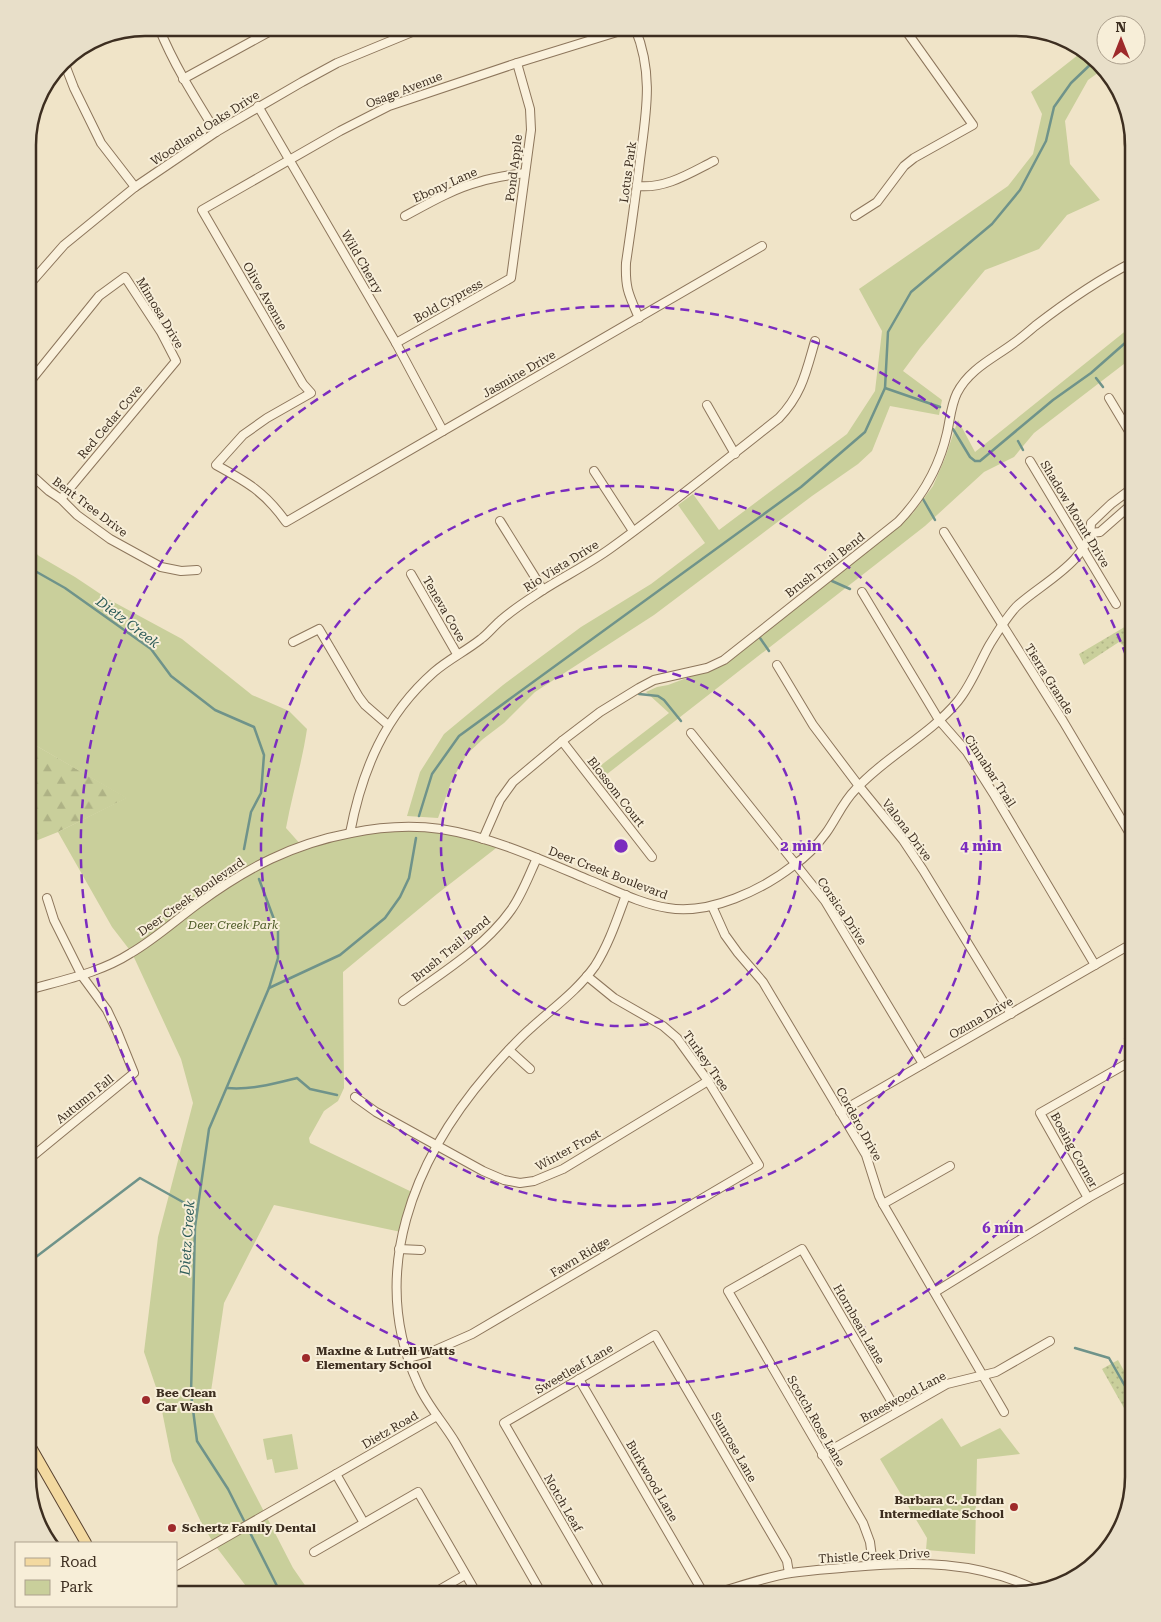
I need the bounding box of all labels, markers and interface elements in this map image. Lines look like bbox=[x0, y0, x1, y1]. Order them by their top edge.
north arrow bbox=[1096, 15, 1146, 65]
text: N bbox=[1116, 19, 1127, 35]
street label: Osage Avenue bbox=[364, 69, 445, 111]
street label: Woodland Oaks Drive bbox=[148, 87, 262, 168]
street label: Pond Apple bbox=[503, 133, 525, 202]
street label: Lotus Park bbox=[617, 140, 639, 204]
street label: Ebony Lane bbox=[411, 164, 480, 205]
street label: Wild Cherry bbox=[338, 228, 386, 297]
street label: Olive Avenue bbox=[240, 259, 290, 333]
street label: Mimosa Drive bbox=[133, 275, 187, 351]
street label: Bold Cypress bbox=[411, 276, 485, 326]
street label: Jasmine Drive bbox=[480, 347, 558, 401]
street label: Red Cedar Cove bbox=[75, 382, 145, 462]
street label: Shadow Mount Drive bbox=[1038, 458, 1113, 570]
street label: Bent Tree Drive bbox=[50, 474, 131, 540]
street label: Brush Trail Bend bbox=[783, 529, 868, 600]
street label: Rio Vista Drive bbox=[521, 537, 601, 595]
street label: Teneva Cove bbox=[420, 574, 469, 645]
water label: Dietz Creek bbox=[93, 592, 163, 651]
street label: Tierra Grande bbox=[1022, 641, 1076, 717]
street label: Cinnabar Trail bbox=[961, 732, 1019, 810]
street label: Blossom Court bbox=[584, 754, 648, 830]
street label: Valona Drive bbox=[879, 796, 935, 864]
centre of rings bbox=[612, 837, 630, 855]
text: 2 min bbox=[780, 837, 822, 855]
text: 4 min bbox=[960, 837, 1002, 855]
street label: Deer Creek Boulevard bbox=[546, 844, 670, 902]
street label: Deer Creek Boulevard bbox=[135, 855, 247, 939]
street label: Corsica Drive bbox=[814, 875, 870, 948]
street label: Brush Trail Bend bbox=[409, 913, 493, 985]
park label: Deer Creek Park bbox=[187, 918, 279, 932]
street label: Ozuna Drive bbox=[947, 994, 1016, 1042]
street label: Turkey Tree bbox=[680, 1028, 732, 1094]
street label: Autumn Fall bbox=[53, 1071, 117, 1126]
street label: Cordero Drive bbox=[833, 1085, 885, 1163]
street label: Boeing Corner bbox=[1048, 1110, 1100, 1190]
street label: Winter Frost bbox=[533, 1126, 603, 1174]
water label: Dietz Creek bbox=[176, 1200, 198, 1277]
text: 6 min bbox=[982, 1219, 1024, 1237]
street label: Fawn Ridge bbox=[548, 1234, 612, 1280]
street label: Hornbean Lane bbox=[831, 1282, 888, 1367]
street label: Sweetleaf Lane bbox=[533, 1341, 616, 1397]
place label: Maxine & Lutrell Watts Elementary School bbox=[316, 1344, 455, 1372]
marker: Maxine & Lutrell Watts Elementary School bbox=[300, 1352, 312, 1364]
street label: Braeswood Lane bbox=[858, 1368, 949, 1425]
street label: Scotch Rose Lane bbox=[784, 1373, 848, 1469]
place label: Bee Clean Car Wash bbox=[156, 1386, 216, 1414]
marker: Bee Clean Car Wash bbox=[140, 1394, 152, 1406]
street label: Dietz Road bbox=[359, 1408, 421, 1452]
street label: Sunrose Lane bbox=[708, 1409, 760, 1485]
street label: Burkwood Lane bbox=[623, 1438, 681, 1524]
street label: Notch Leaf bbox=[541, 1472, 585, 1534]
place label: Barbara C. Jordan Intermediate School bbox=[879, 1493, 1004, 1521]
marker: Barbara C. Jordan Intermediate School bbox=[1008, 1501, 1020, 1513]
place label: Schertz Family Dental bbox=[182, 1521, 316, 1535]
marker: Schertz Family Dental bbox=[166, 1522, 178, 1534]
legend bbox=[15, 1542, 178, 1607]
street label: Thistle Creek Drive bbox=[818, 1546, 931, 1566]
text: Road bbox=[60, 1553, 97, 1571]
text: Park bbox=[60, 1578, 94, 1596]

